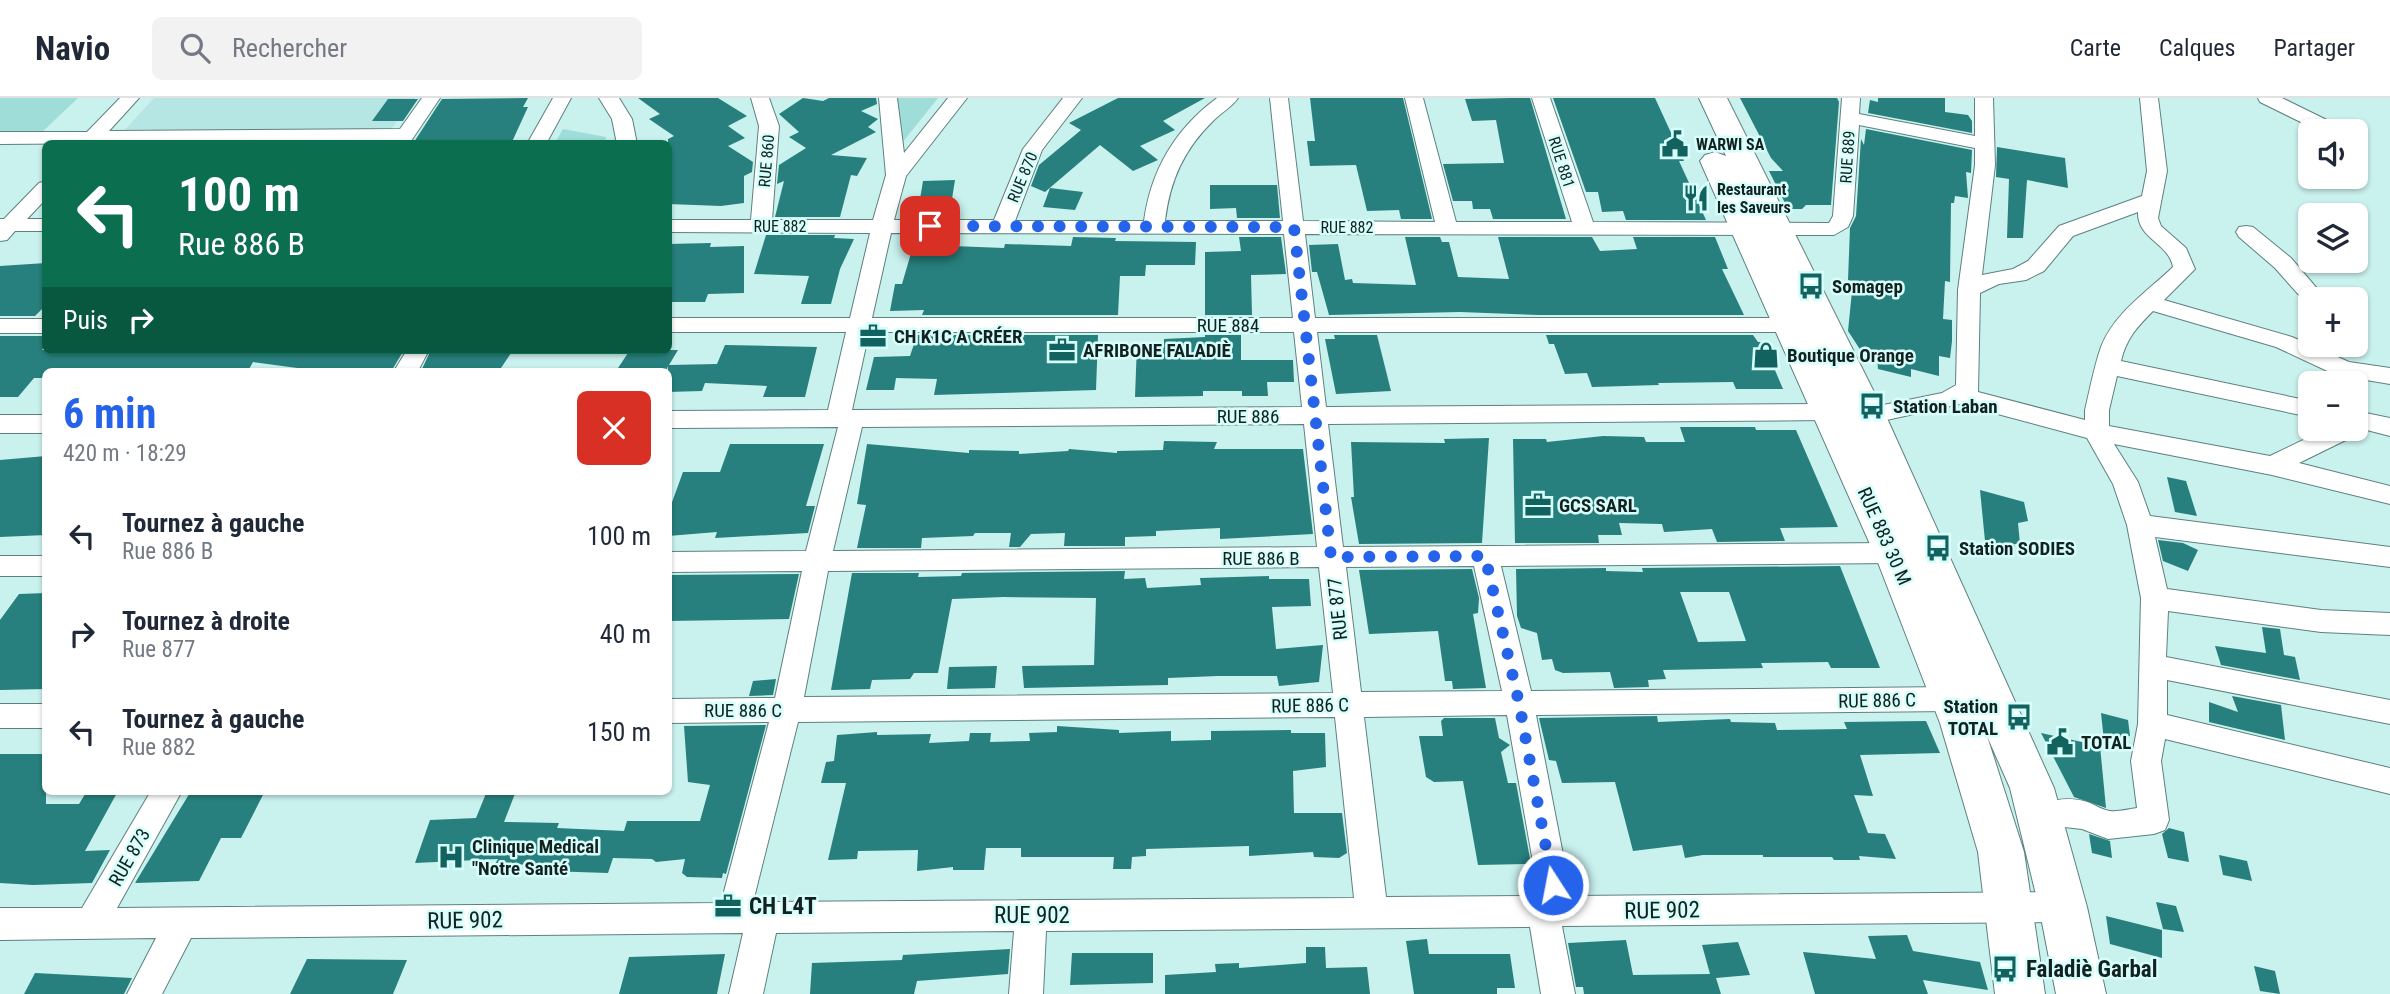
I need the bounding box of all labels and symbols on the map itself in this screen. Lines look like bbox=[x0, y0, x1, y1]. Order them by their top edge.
public building icon: WARWI SA bbox=[1660, 129, 1690, 159]
street label: RUE 889 bbox=[1836, 130, 1859, 184]
street label: RUE 860 bbox=[755, 134, 778, 188]
street label: RUE 881 bbox=[1544, 134, 1579, 190]
place label: WARWI SA bbox=[1696, 135, 1765, 154]
street label: RUE 870 bbox=[1003, 149, 1042, 205]
place label: Restaurant les Saveurs bbox=[1717, 180, 1791, 217]
restaurant icon: Restaurant les Saveurs bbox=[1681, 183, 1711, 213]
pin bbox=[900, 196, 960, 256]
street label: RUE 882 bbox=[754, 217, 807, 236]
street label: RUE 882 bbox=[1321, 218, 1374, 237]
bus stop icon: Somagep bbox=[1796, 271, 1826, 301]
place label: Somagep bbox=[1832, 275, 1903, 298]
street label: RUE 884 bbox=[1197, 314, 1259, 337]
office icon: CH K1C A CRÉER bbox=[858, 321, 888, 351]
place label: CH K1C A CRÉER bbox=[894, 325, 1023, 348]
office icon: AFRIBONE FALADIÈ bbox=[1047, 335, 1077, 365]
place label: AFRIBONE FALADIÈ bbox=[1083, 339, 1231, 362]
shop icon: Boutique Orange bbox=[1751, 340, 1781, 370]
place label: Boutique Orange bbox=[1787, 344, 1914, 367]
bus stop icon: Station Laban bbox=[1857, 391, 1887, 421]
place label: Station Laban bbox=[1893, 395, 1998, 418]
street label: RUE 886 bbox=[1217, 405, 1279, 428]
street label: RUE 883 30 M bbox=[1853, 484, 1916, 589]
office icon: GCS SARL bbox=[1523, 490, 1553, 520]
place label: GCS SARL bbox=[1559, 494, 1637, 517]
bus stop icon: Station SODIES bbox=[1923, 533, 1953, 563]
place label: Station SODIES bbox=[1959, 537, 2075, 560]
street label: RUE 886 B bbox=[1222, 547, 1300, 570]
street label: RUE 877 bbox=[1323, 577, 1352, 641]
street label: RUE 886 C bbox=[1838, 688, 1916, 713]
street label: RUE 886 C bbox=[1271, 693, 1349, 718]
place label: Station TOTAL bbox=[1944, 695, 1998, 740]
street label: RUE 886 C bbox=[704, 699, 782, 722]
bus stop icon: Station TOTAL bbox=[2004, 702, 2034, 732]
public building icon: TOTAL bbox=[2045, 727, 2075, 757]
place label: TOTAL bbox=[2081, 731, 2131, 754]
street label: RUE 873 bbox=[104, 824, 155, 890]
place label: Clinique Medical "Notre Santé bbox=[472, 835, 599, 880]
hospital icon: Clinique Medical "Notre Santé bbox=[436, 842, 466, 872]
position arrow bbox=[1516, 848, 1590, 922]
office icon: CH L4T bbox=[713, 891, 743, 921]
place label: CH L4T bbox=[749, 893, 817, 920]
street label: RUE 902 bbox=[1624, 896, 1700, 925]
street label: RUE 902 bbox=[994, 902, 1070, 929]
street label: RUE 902 bbox=[427, 906, 503, 935]
bus stop icon: Faladiè Garbal bbox=[1990, 954, 2020, 984]
place label: Faladiè Garbal bbox=[2026, 956, 2157, 983]

